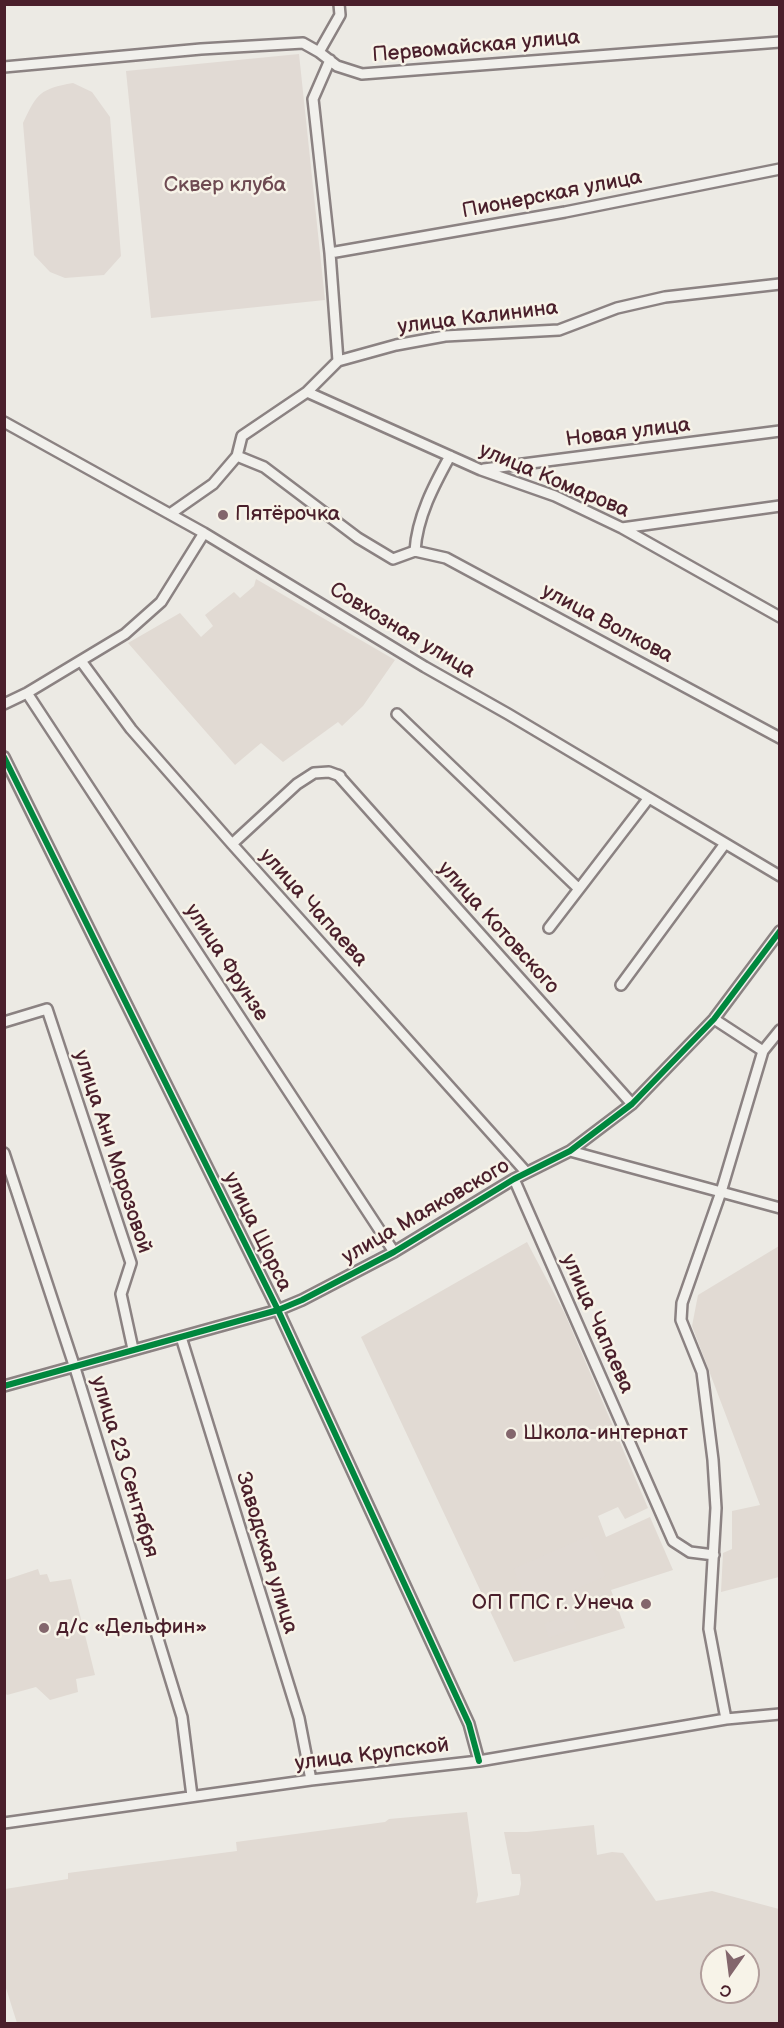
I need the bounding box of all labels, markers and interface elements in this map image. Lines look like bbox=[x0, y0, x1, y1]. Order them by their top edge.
street label: Первомайская улица bbox=[371, 25, 581, 69]
street label: Пионерская улица bbox=[460, 165, 644, 225]
park label: Сквер клуба bbox=[164, 173, 286, 199]
street label: улица Калинина bbox=[396, 296, 560, 340]
street label: Новая улица bbox=[564, 413, 692, 453]
street label: улица Комарова bbox=[475, 438, 633, 524]
place label: Пятёрочка bbox=[235, 502, 340, 528]
marker: Пятёрочка bbox=[216, 508, 230, 522]
street label: Совхозная улица bbox=[324, 577, 480, 685]
street label: улица Волкова bbox=[537, 579, 677, 669]
street label: улица Чапаева bbox=[254, 844, 372, 972]
street label: улица Котовского bbox=[432, 856, 564, 1000]
street label: улица Фрунзе bbox=[179, 899, 273, 1027]
street label: улица Ани Морозовой bbox=[67, 1047, 157, 1257]
street label: улица Маяковского bbox=[338, 1154, 514, 1270]
street label: улица Щорса bbox=[217, 1168, 297, 1296]
street label: улица Чапаева bbox=[555, 1250, 639, 1398]
street label: улица 23 Сентября bbox=[84, 1373, 164, 1561]
place label: Школа-интернат bbox=[523, 1421, 688, 1447]
marker: Школа-интернат bbox=[504, 1427, 518, 1441]
street label: Заводская улица bbox=[229, 1469, 303, 1637]
place label: ОП ГПС г. Унеча bbox=[472, 1591, 634, 1617]
marker: ОП ГПС г. Унеча bbox=[639, 1597, 653, 1611]
place label: д/с «Дельфин» bbox=[56, 1615, 207, 1641]
marker: д/с «Дельфин» bbox=[37, 1621, 51, 1635]
street label: улица Крупской bbox=[294, 1733, 450, 1777]
north arrow bbox=[700, 1944, 760, 2004]
text: С bbox=[718, 1979, 734, 2001]

